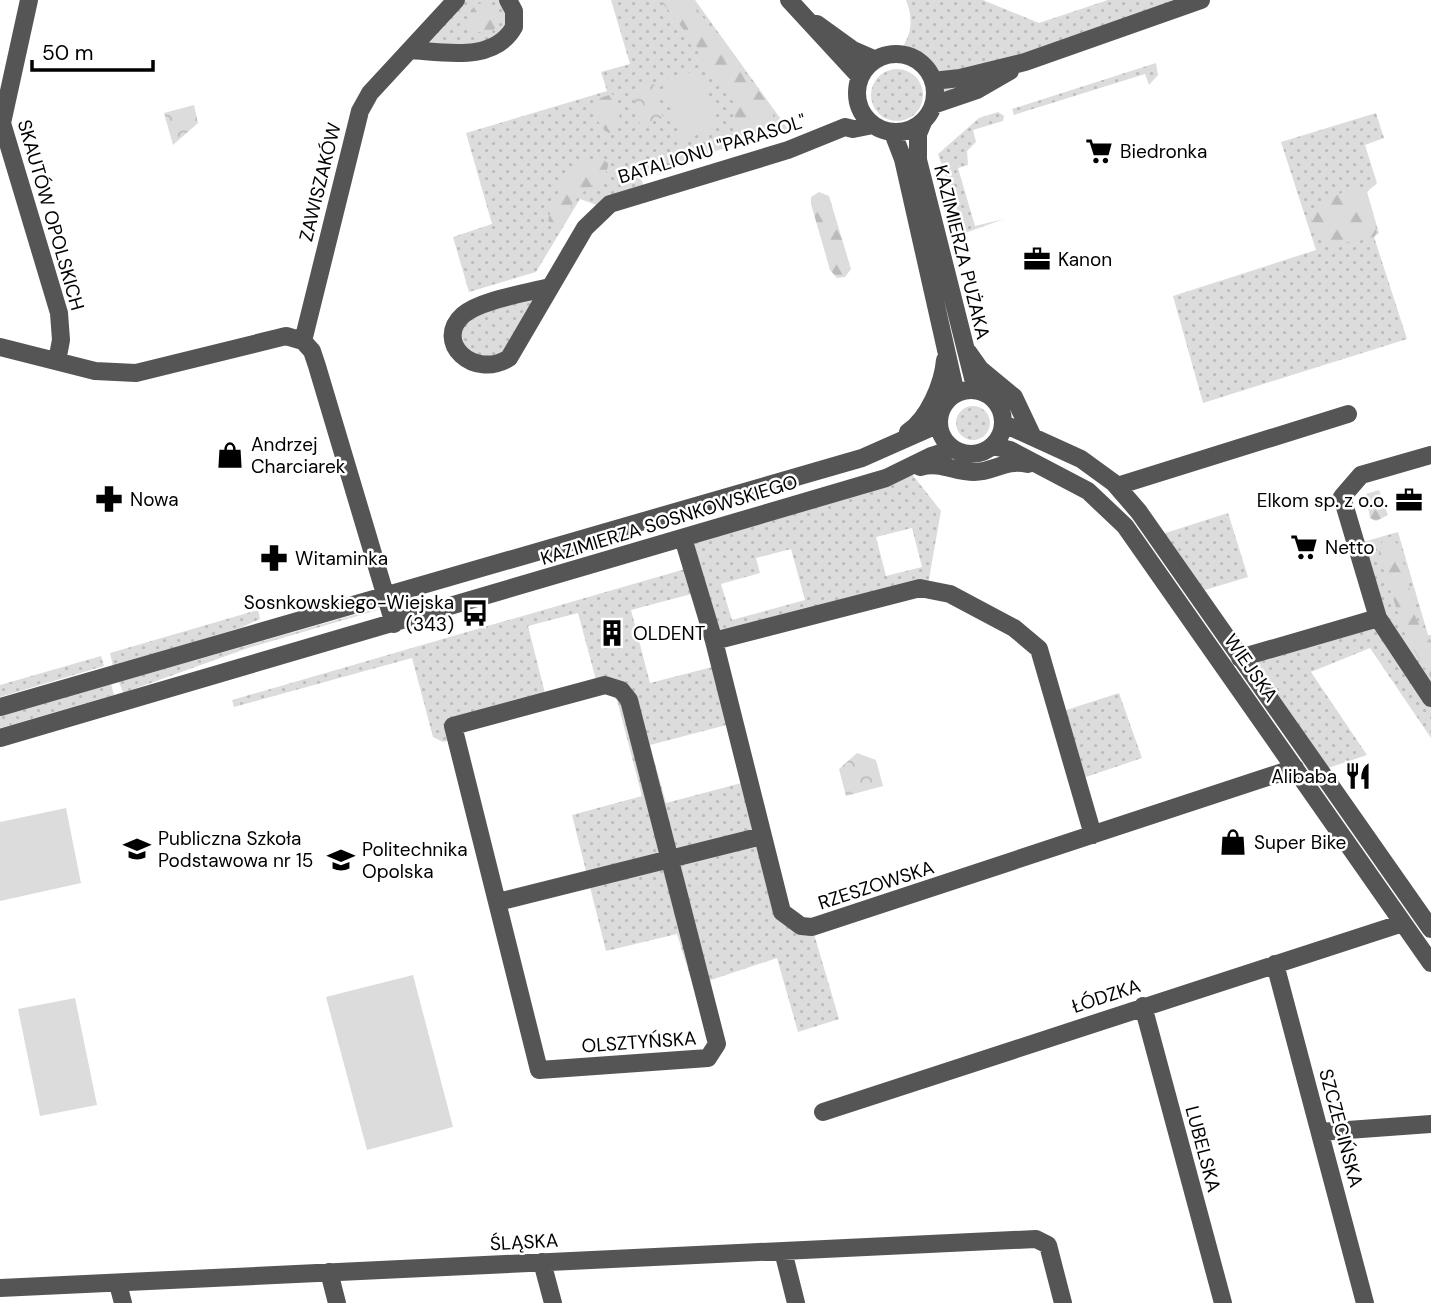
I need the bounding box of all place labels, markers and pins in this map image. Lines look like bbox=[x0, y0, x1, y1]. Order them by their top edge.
supermarket icon: Biedronka bbox=[1084, 136, 1114, 166]
place label: Biedronka bbox=[1120, 139, 1207, 164]
office icon: Kanon bbox=[1022, 244, 1052, 274]
place label: Kanon bbox=[1058, 247, 1112, 272]
place label: Andrzej Charciarek bbox=[251, 432, 346, 479]
shop icon: Andrzej Charciarek bbox=[215, 440, 245, 470]
pharmacy icon: Nowa bbox=[94, 484, 124, 514]
office icon: Elkom sp. z o.o. bbox=[1394, 485, 1424, 515]
place label: Nowa bbox=[130, 487, 179, 512]
place label: Elkom sp. z o.o. bbox=[1257, 488, 1388, 513]
supermarket icon: Netto bbox=[1289, 532, 1319, 562]
place label: Netto bbox=[1325, 535, 1375, 560]
pharmacy icon: Witaminka bbox=[259, 543, 289, 573]
place label: Witaminka bbox=[295, 546, 388, 571]
place label: Sosnkowskiego-Wiejska (343) bbox=[244, 590, 454, 637]
bus stop icon: Sosnkowskiego-Wiejska (343) bbox=[460, 598, 490, 628]
building icon: OLDENT bbox=[597, 618, 627, 648]
place label: OLDENT bbox=[633, 621, 706, 646]
restaurant icon: Alibaba bbox=[1343, 761, 1373, 791]
place label: Alibaba bbox=[1271, 764, 1337, 789]
place label: Publiczna Szkoła Podstawowa nr 15 bbox=[158, 826, 313, 873]
shop icon: Super Bike bbox=[1218, 827, 1248, 857]
place label: Super Bike bbox=[1254, 830, 1346, 855]
school or university icon: Publiczna Szkoła Podstawowa nr 15 bbox=[122, 834, 152, 864]
place label: Politechnika Opolska bbox=[362, 837, 468, 884]
school or university icon: Politechnika Opolska bbox=[326, 845, 356, 875]

